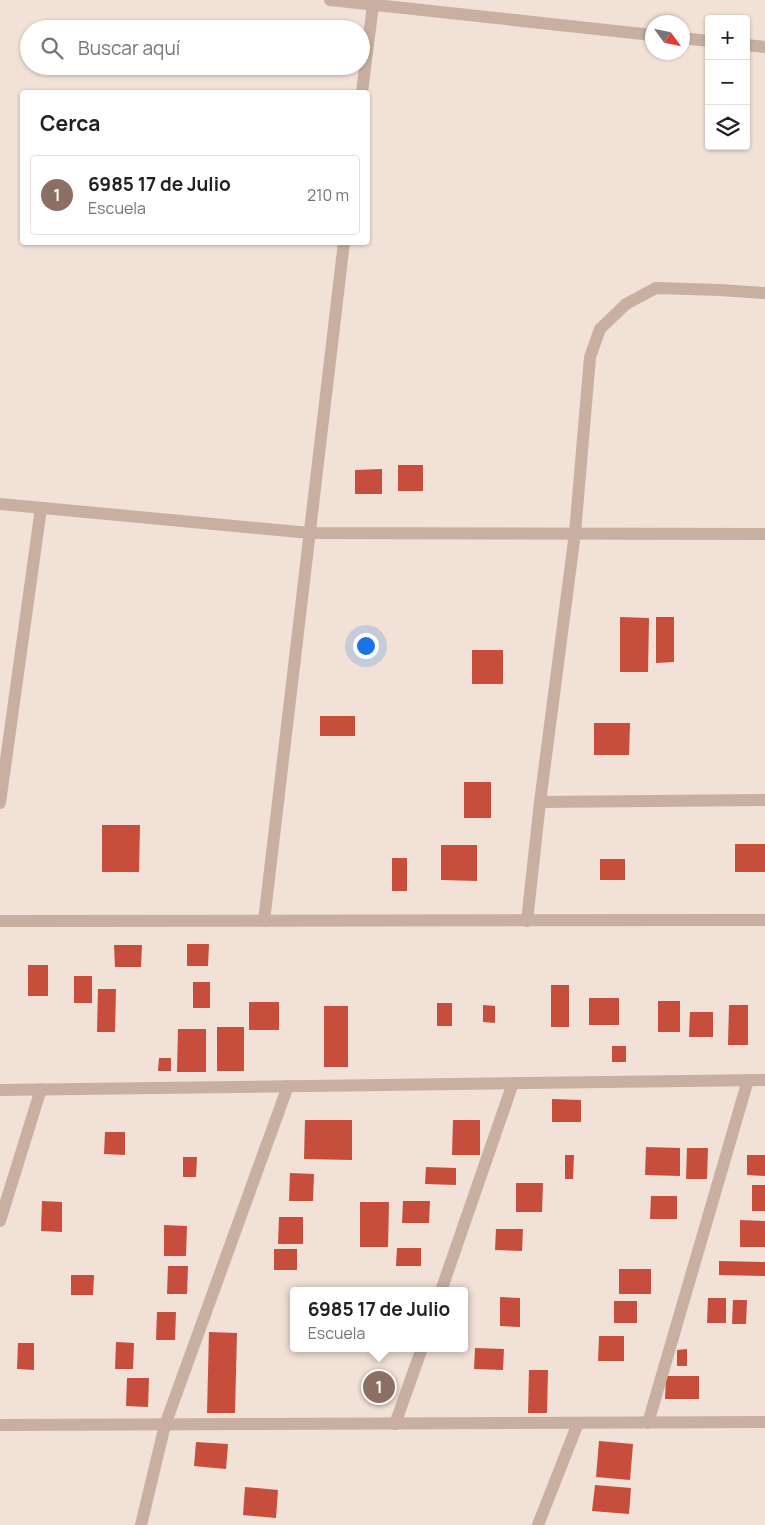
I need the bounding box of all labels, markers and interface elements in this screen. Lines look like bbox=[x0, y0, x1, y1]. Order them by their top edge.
north arrow bbox=[645, 15, 690, 60]
map controls bbox=[705, 15, 750, 150]
button: + bbox=[705, 15, 750, 60]
search box bbox=[20, 20, 370, 75]
icon: search bbox=[38, 34, 66, 62]
text: Buscar aquí bbox=[78, 35, 180, 61]
button: − bbox=[705, 60, 750, 105]
button: layers bbox=[705, 105, 750, 150]
text: Cerca bbox=[40, 109, 100, 137]
text: 6985 17 de Julio bbox=[88, 171, 231, 197]
text: 1 bbox=[53, 184, 61, 206]
text: 210 m bbox=[307, 184, 349, 206]
text: Escuela bbox=[88, 197, 146, 219]
your location bbox=[353, 633, 379, 659]
popup bbox=[290, 1287, 468, 1352]
text: 6985 17 de Julio bbox=[308, 1296, 450, 1322]
text: Escuela bbox=[308, 1322, 365, 1344]
pin: 1 bbox=[363, 1368, 395, 1406]

